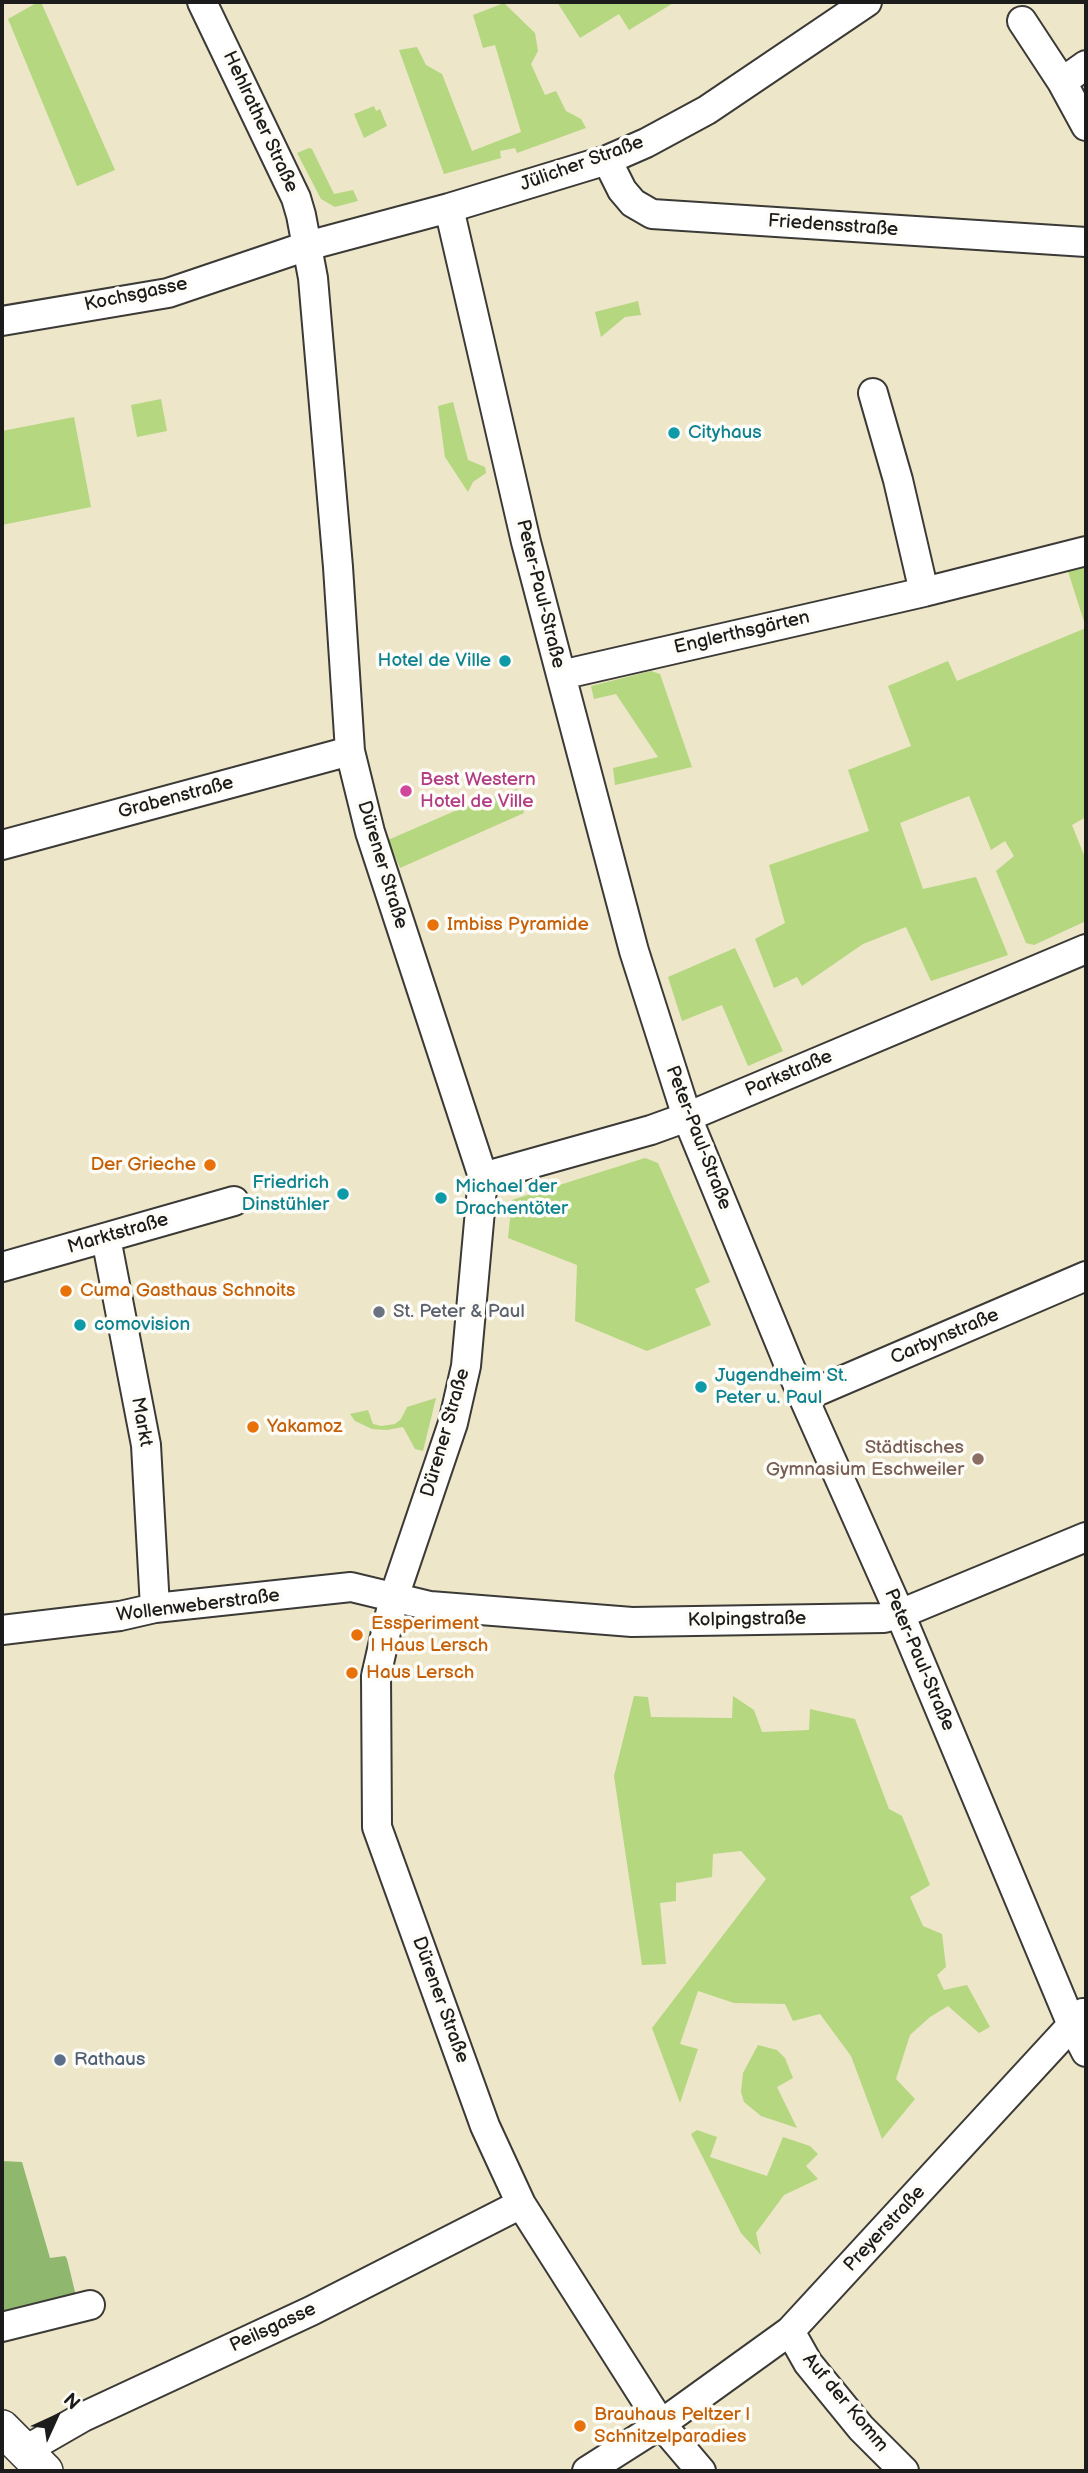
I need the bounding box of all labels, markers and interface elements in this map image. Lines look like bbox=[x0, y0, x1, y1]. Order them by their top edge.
street label: Hehlrather Straße bbox=[217, 48, 303, 196]
street label: Jülicher Straße bbox=[517, 131, 647, 197]
street label: Friedensstraße bbox=[767, 210, 899, 242]
street label: Kochsgasse bbox=[82, 273, 190, 317]
place label: Cityhaus bbox=[688, 422, 762, 444]
marker: Cityhaus bbox=[666, 425, 682, 441]
street label: Peter-Paul-Straße bbox=[511, 517, 569, 671]
street label: Englerthsgärten bbox=[672, 606, 812, 660]
place label: Hotel de Ville bbox=[378, 650, 491, 672]
marker: Hotel de Ville bbox=[497, 653, 513, 669]
place label: Best Western Hotel de Ville bbox=[420, 769, 536, 813]
street label: Grabenstraße bbox=[116, 772, 236, 824]
marker: Best Western Hotel de Ville bbox=[398, 783, 414, 799]
street label: Dürener Straße bbox=[352, 798, 412, 932]
place label: Imbiss Pyramide bbox=[447, 914, 589, 936]
marker: Imbiss Pyramide bbox=[425, 917, 441, 933]
street label: Parkstraße bbox=[742, 1045, 836, 1103]
street label: Peter-Paul-Straße bbox=[660, 1063, 736, 1213]
place label: Der Grieche bbox=[90, 1154, 196, 1176]
marker: Der Grieche bbox=[202, 1157, 218, 1173]
place label: Friedrich Dinstühler bbox=[241, 1172, 329, 1216]
place label: Michael der Drachentöter bbox=[455, 1176, 568, 1220]
marker: Friedrich Dinstühler bbox=[335, 1186, 351, 1202]
marker: Michael der Drachentöter bbox=[433, 1190, 449, 1206]
street label: Marktstraße bbox=[65, 1209, 171, 1259]
place label: Cuma Gasthaus Schnoits bbox=[80, 1280, 295, 1302]
marker: Cuma Gasthaus Schnoits bbox=[58, 1283, 74, 1299]
place label: St. Peter & Paul bbox=[393, 1301, 525, 1323]
marker: St. Peter & Paul bbox=[371, 1304, 387, 1320]
street label: Carbynstraße bbox=[888, 1304, 1002, 1370]
place label: comovision bbox=[94, 1314, 190, 1336]
marker: comovision bbox=[72, 1317, 88, 1333]
place label: Jugendheim St. Peter u. Paul bbox=[715, 1365, 847, 1409]
street label: Dürener Straße bbox=[417, 1366, 475, 1500]
marker: Jugendheim St. Peter u. Paul bbox=[693, 1379, 709, 1395]
street label: Markt bbox=[125, 1396, 157, 1448]
place label: Yakamoz bbox=[267, 1416, 342, 1438]
marker: Yakamoz bbox=[245, 1419, 261, 1435]
place label: Städtisches Gymnasium Eschweiler bbox=[766, 1437, 964, 1481]
marker: Städtisches Gymnasium Eschweiler bbox=[970, 1451, 986, 1467]
street label: Wollenweberstraße bbox=[115, 1585, 281, 1627]
street label: Peter-Paul-Straße bbox=[879, 1585, 959, 1735]
street label: Kolpingstraße bbox=[688, 1608, 806, 1632]
place label: Essperiment | Haus Lersch bbox=[371, 1613, 488, 1657]
marker: Essperiment | Haus Lersch bbox=[349, 1627, 365, 1643]
place label: Haus Lersch bbox=[366, 1662, 474, 1684]
marker: Haus Lersch bbox=[344, 1665, 360, 1681]
street label: Dürener Straße bbox=[407, 1934, 473, 2066]
place label: Rathaus bbox=[74, 2049, 145, 2071]
marker: Rathaus bbox=[52, 2052, 68, 2068]
street label: Preyerstraße bbox=[839, 2181, 931, 2277]
street label: Peilsgasse bbox=[226, 2298, 320, 2358]
street label: Auf der Komm bbox=[797, 2349, 893, 2457]
north arrow bbox=[21, 2382, 91, 2452]
text: N bbox=[58, 2389, 84, 2415]
place label: Brauhaus Peltzer | Schnitzelparadies bbox=[594, 2404, 750, 2448]
marker: Brauhaus Peltzer | Schnitzelparadies bbox=[572, 2418, 588, 2434]

